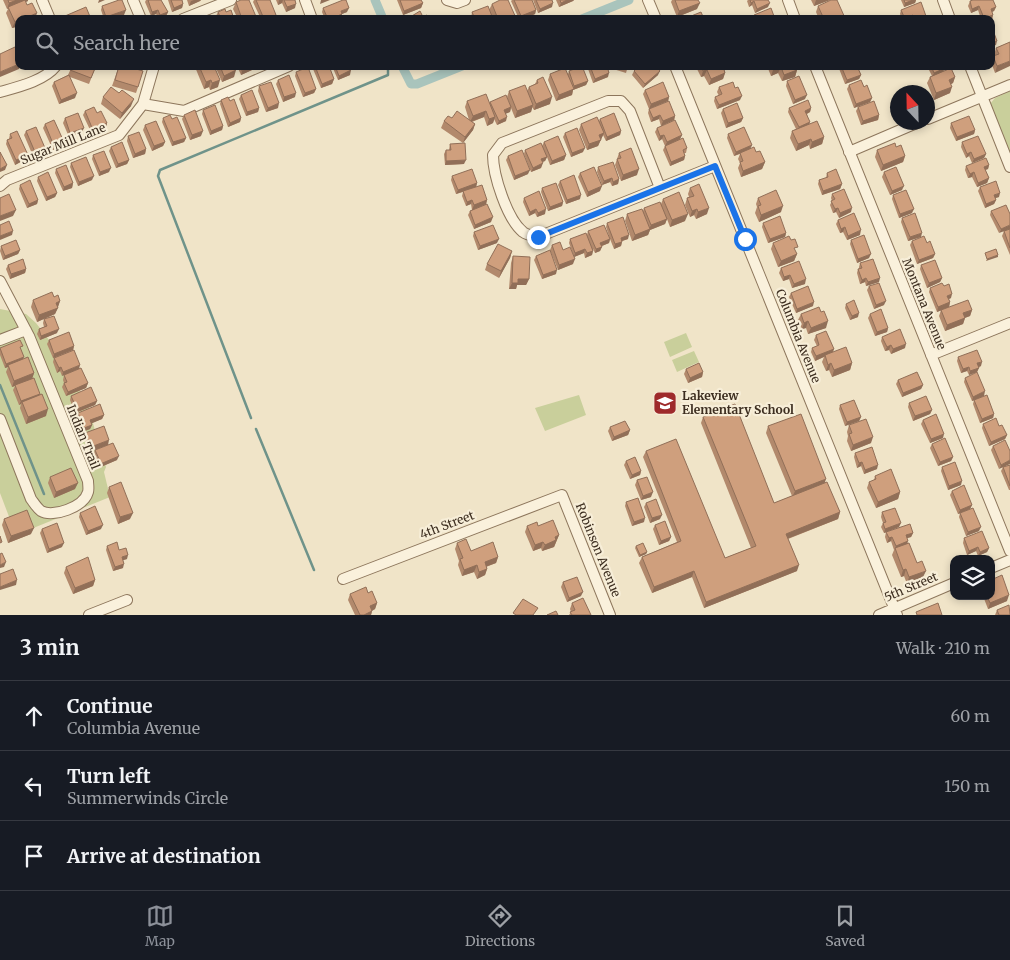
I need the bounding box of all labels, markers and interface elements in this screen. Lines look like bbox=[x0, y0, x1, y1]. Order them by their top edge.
search box bbox=[15, 15, 995, 70]
icon: search bbox=[33, 29, 61, 57]
text: Search here bbox=[73, 31, 180, 55]
north arrow bbox=[890, 85, 935, 130]
street label: Sugar Mill Lane bbox=[18, 120, 108, 167]
route end bbox=[527, 226, 550, 249]
route start bbox=[734, 228, 757, 251]
street label: Montana Avenue bbox=[899, 256, 950, 352]
street label: Columbia Avenue bbox=[773, 287, 824, 385]
place label: Lakeview Elementary School bbox=[682, 388, 794, 417]
school or university icon: Lakeview Elementary School bbox=[652, 390, 678, 416]
street label: Indian Trail bbox=[64, 402, 103, 472]
street label: Robinson Avenue bbox=[573, 501, 624, 599]
street label: 4th Street bbox=[418, 507, 476, 542]
map controls bbox=[950, 555, 995, 600]
button: layers bbox=[950, 555, 995, 600]
street label: 5th Street bbox=[882, 569, 940, 604]
text: 3 min bbox=[20, 634, 79, 661]
text: Walk · 210 m bbox=[896, 638, 990, 658]
text: Continue bbox=[67, 694, 153, 718]
icon: ahead bbox=[20, 702, 48, 730]
text: 60 m bbox=[950, 706, 990, 726]
text: Columbia Avenue bbox=[67, 718, 200, 738]
text: Turn left bbox=[67, 764, 151, 788]
icon: left bbox=[20, 772, 48, 800]
text: 150 m bbox=[944, 776, 990, 796]
text: Summerwinds Circle bbox=[67, 788, 228, 808]
icon: arrive bbox=[20, 842, 48, 870]
text: Arrive at destination bbox=[67, 844, 261, 868]
tab: Map bbox=[145, 902, 175, 950]
tab: Directions bbox=[465, 902, 535, 950]
tab: Saved bbox=[825, 902, 865, 950]

